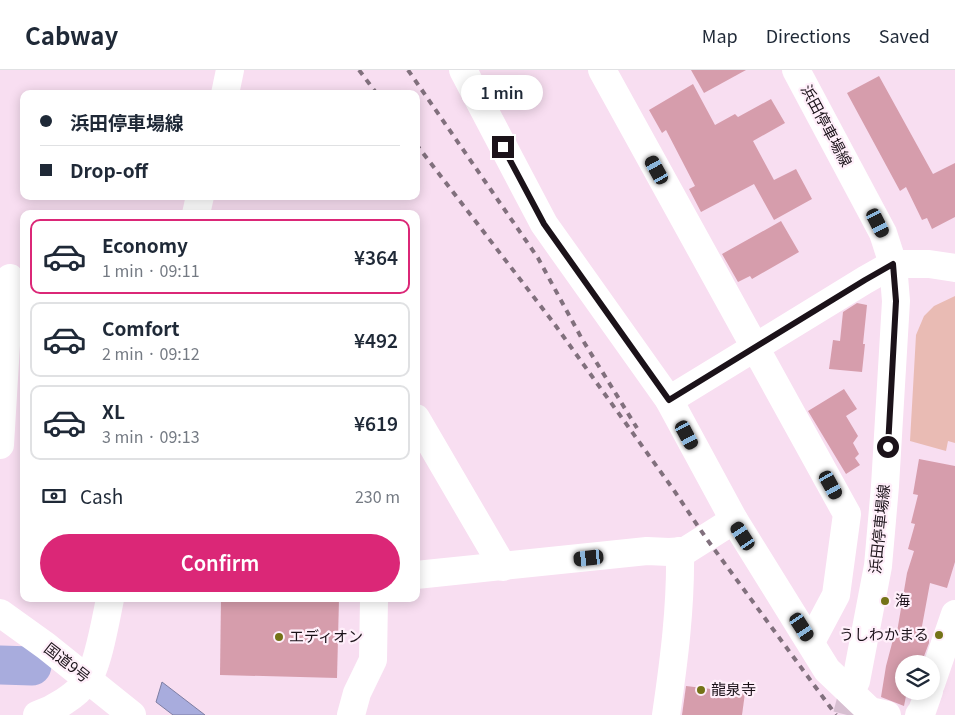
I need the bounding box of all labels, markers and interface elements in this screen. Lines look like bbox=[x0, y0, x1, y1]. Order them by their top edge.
text: Cabway bbox=[25, 17, 118, 52]
text: Map bbox=[702, 22, 738, 48]
text: Directions bbox=[766, 22, 851, 48]
text: Saved bbox=[879, 22, 930, 48]
callout: 1 min bbox=[462, 75, 544, 110]
text: 1 min bbox=[481, 80, 524, 104]
street label: 浜田停車場線 bbox=[797, 81, 858, 170]
text: 浜田停車場線 bbox=[70, 108, 184, 135]
route end bbox=[492, 136, 514, 158]
car bbox=[643, 153, 670, 187]
text: Drop-off bbox=[70, 156, 148, 183]
car bbox=[864, 206, 891, 240]
text: Economy bbox=[102, 231, 188, 258]
icon: car bbox=[42, 234, 87, 279]
text: ¥364 bbox=[354, 243, 398, 270]
text: 1 min · 09:11 bbox=[102, 258, 200, 282]
text: Comfort bbox=[102, 314, 180, 341]
icon: car bbox=[42, 317, 87, 362]
text: ¥492 bbox=[354, 326, 398, 353]
text: 2 min · 09:12 bbox=[102, 341, 200, 365]
text: XL bbox=[102, 397, 125, 424]
icon: car bbox=[42, 400, 87, 445]
text: ¥619 bbox=[354, 409, 398, 436]
car bbox=[673, 418, 700, 452]
text: 3 min · 09:13 bbox=[102, 424, 200, 448]
route start bbox=[877, 436, 899, 458]
car bbox=[817, 468, 844, 502]
icon: cash bbox=[40, 482, 68, 510]
text: Cash bbox=[80, 482, 123, 509]
street label: 浜田停車場線 bbox=[863, 483, 894, 575]
text: 230 m bbox=[355, 484, 400, 508]
car bbox=[728, 519, 757, 553]
button: Confirm bbox=[40, 534, 400, 592]
car bbox=[573, 549, 604, 567]
place label: 海 bbox=[895, 589, 910, 610]
marker: 海 bbox=[879, 595, 891, 607]
car bbox=[787, 610, 816, 644]
place label: うしわかまる bbox=[839, 623, 929, 644]
place label: エディオン bbox=[289, 625, 363, 646]
marker: うしわかまる bbox=[933, 629, 945, 641]
marker: エディオン bbox=[273, 631, 285, 643]
street label: 国道9号 bbox=[40, 637, 95, 687]
map controls bbox=[895, 655, 940, 700]
button: layers bbox=[895, 655, 940, 700]
place label: 龍泉寺 bbox=[711, 678, 756, 699]
marker: 龍泉寺 bbox=[695, 684, 707, 696]

